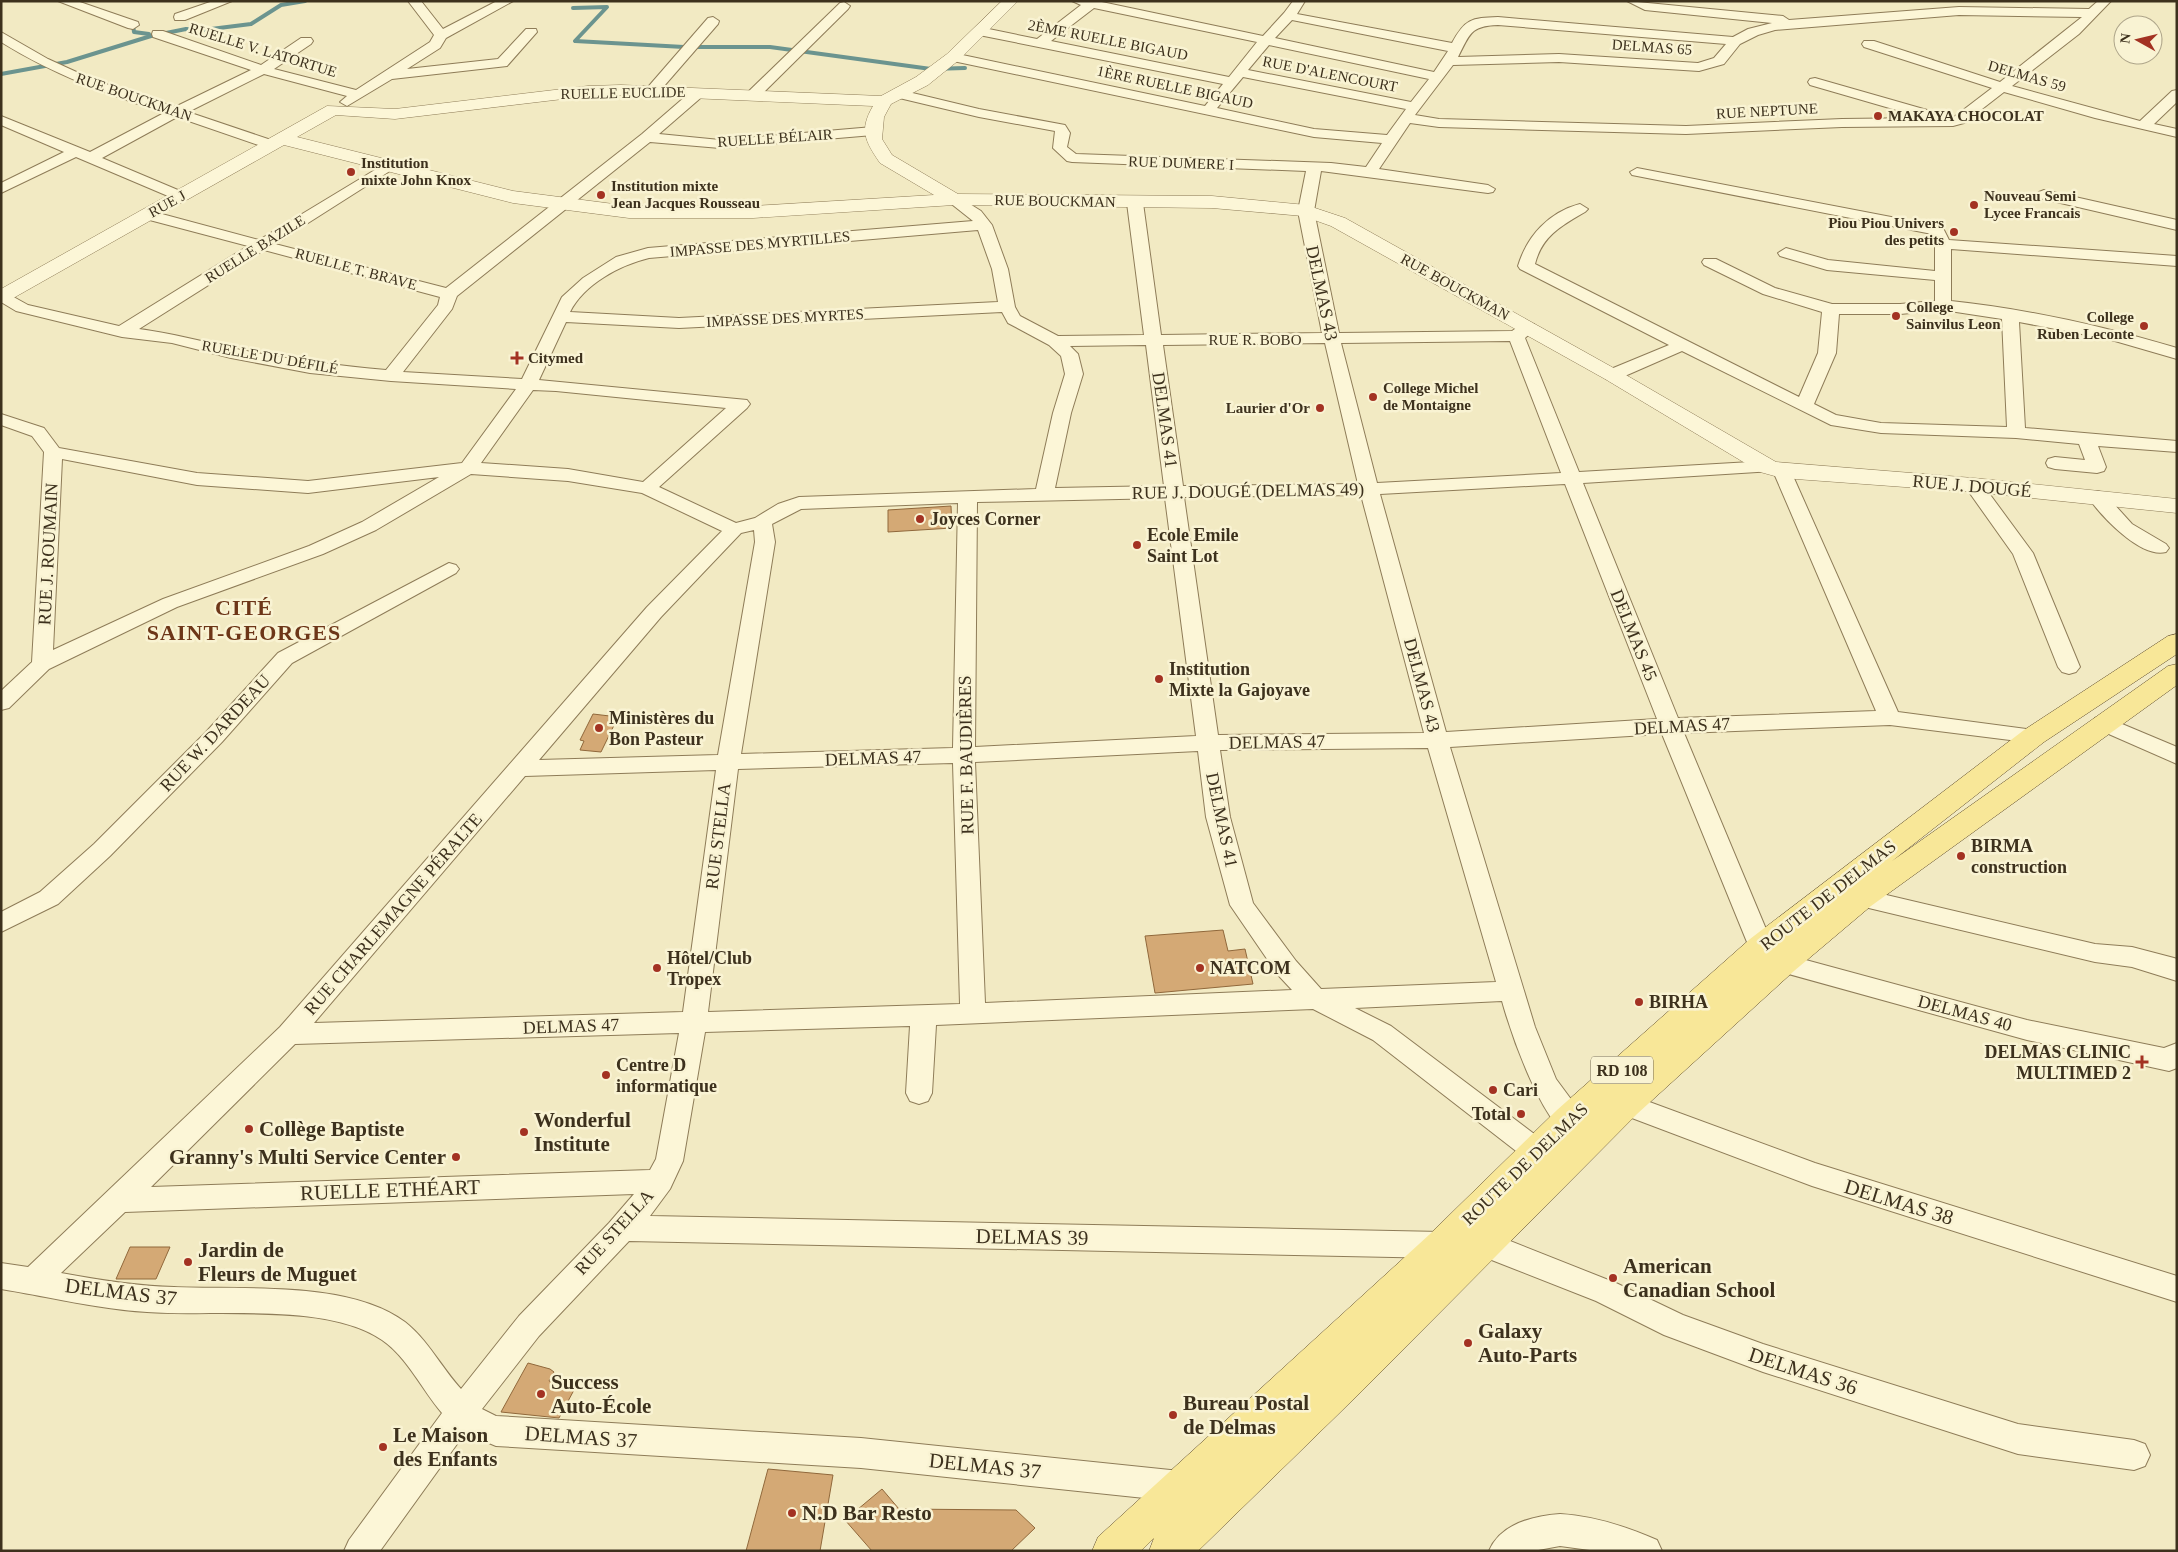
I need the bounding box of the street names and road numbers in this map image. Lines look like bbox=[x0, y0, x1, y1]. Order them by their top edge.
street label: 2ÈME RUELLE BIGAUD bbox=[1027, 17, 1189, 63]
street label: RUELLE V. LATORTUE bbox=[187, 20, 339, 80]
street label: DELMAS 65 bbox=[1611, 36, 1693, 58]
street label: RUE D'ALENCOURT bbox=[1261, 53, 1399, 95]
street label: DELMAS 59 bbox=[1986, 57, 2068, 95]
street label: 1ÈRE RUELLE BIGAUD bbox=[1095, 63, 1255, 111]
street label: RUE BOUCKMAN bbox=[74, 70, 194, 124]
street label: RUELLE EUCLIDE bbox=[560, 84, 686, 102]
street label: RUE NEPTUNE bbox=[1716, 100, 1818, 122]
street label: RUELLE BÉLAIR bbox=[717, 126, 833, 150]
street label: RUE DUMERE I bbox=[1128, 153, 1234, 173]
street label: RUE J bbox=[146, 187, 188, 221]
street label: RUE BOUCKMAN bbox=[994, 192, 1116, 210]
street label: RUELLE BAZILE bbox=[202, 212, 308, 286]
street label: IMPASSE DES MYRTILLES bbox=[669, 228, 851, 260]
street label: DELMAS 43 bbox=[1302, 244, 1342, 342]
street label: RUELLE T. BRAVE bbox=[293, 245, 419, 293]
street label: RUE BOUCKMAN bbox=[1398, 251, 1512, 323]
street label: IMPASSE DES MYRTES bbox=[706, 306, 864, 330]
street label: RUE R. BOBO bbox=[1209, 332, 1302, 348]
street label: RUELLE DU DÉFILÉ bbox=[201, 337, 339, 377]
street label: DELMAS 41 bbox=[1148, 371, 1182, 469]
street label: RUE J. DOUGÉ bbox=[1912, 470, 2032, 501]
street label: RUE J. DOUGÉ (DELMAS 49) bbox=[1132, 478, 1364, 504]
street label: RUE J. ROUMAIN bbox=[34, 482, 62, 626]
street label: DELMAS 45 bbox=[1607, 587, 1661, 683]
street label: DELMAS 43 bbox=[1400, 636, 1444, 734]
street label: RUE W. DARDEAU bbox=[156, 670, 274, 796]
street label: RUE F. BAUDIÈRES bbox=[954, 675, 977, 835]
street label: DELMAS 47 bbox=[1633, 713, 1731, 739]
street label: DELMAS 47 bbox=[1229, 731, 1325, 753]
street label: DELMAS 47 bbox=[824, 746, 922, 770]
street label: DELMAS 41 bbox=[1202, 771, 1242, 869]
street label: RUE STELLA bbox=[702, 781, 734, 891]
street label: RUE CHARLEMAGNE PÉRALTE bbox=[299, 809, 486, 1019]
street label: ROUTE DE DELMAS bbox=[1756, 836, 1900, 954]
street label: DELMAS 40 bbox=[1916, 991, 2014, 1035]
street label: DELMAS 47 bbox=[522, 1014, 620, 1038]
road number: RD 108 bbox=[1591, 1056, 1653, 1084]
street label: ROUTE DE DELMAS bbox=[1458, 1099, 1592, 1229]
street label: DELMAS 38 bbox=[1842, 1174, 1956, 1230]
street label: RUELLE ETHÉART bbox=[300, 1175, 481, 1205]
street label: RUE STELLA bbox=[571, 1185, 657, 1279]
street label: DELMAS 39 bbox=[976, 1224, 1088, 1250]
street label: DELMAS 37 bbox=[64, 1273, 178, 1311]
street label: DELMAS 36 bbox=[1746, 1342, 1860, 1400]
street label: DELMAS 37 bbox=[524, 1421, 638, 1453]
street label: DELMAS 37 bbox=[928, 1448, 1042, 1484]

